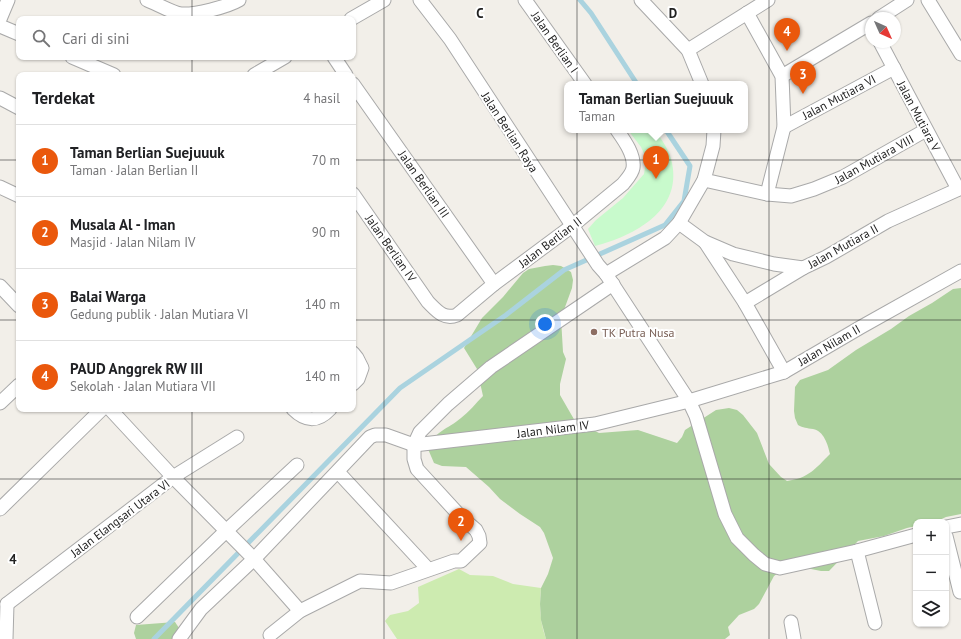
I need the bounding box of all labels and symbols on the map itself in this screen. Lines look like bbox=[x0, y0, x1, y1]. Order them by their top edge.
text: C bbox=[476, 5, 484, 22]
text: D bbox=[669, 5, 677, 22]
street label: Jalan Berlian I bbox=[528, 7, 582, 76]
north arrow bbox=[865, 12, 901, 48]
pin: 4 bbox=[774, 18, 800, 51]
pin: 3 bbox=[790, 61, 816, 94]
street label: Jalan Mutiara VI bbox=[799, 71, 878, 123]
street label: Jalan Mutiara V bbox=[894, 77, 944, 154]
street label: Jalan Berlian Raya bbox=[478, 88, 542, 175]
street label: Jalan Mutiara VIII bbox=[831, 131, 916, 187]
pin: 1 bbox=[643, 146, 669, 179]
street label: Jalan Berlian III bbox=[395, 147, 453, 221]
street label: Jalan Berlian IV bbox=[362, 211, 420, 285]
street label: Jalan Berlian II bbox=[515, 213, 585, 271]
street label: Jalan Mutiara II bbox=[804, 221, 881, 272]
your location bbox=[535, 314, 555, 334]
street label: Jalan Nilam II bbox=[794, 321, 863, 369]
place label: TK Putra Nusa bbox=[602, 325, 674, 340]
marker: TK Putra Nusa bbox=[589, 327, 599, 337]
street label: Jalan Nilam IV bbox=[515, 417, 590, 441]
street label: Jalan Elangsari Utara VI bbox=[67, 476, 172, 561]
pin: 2 bbox=[448, 508, 474, 541]
text: 4 bbox=[9, 551, 17, 568]

